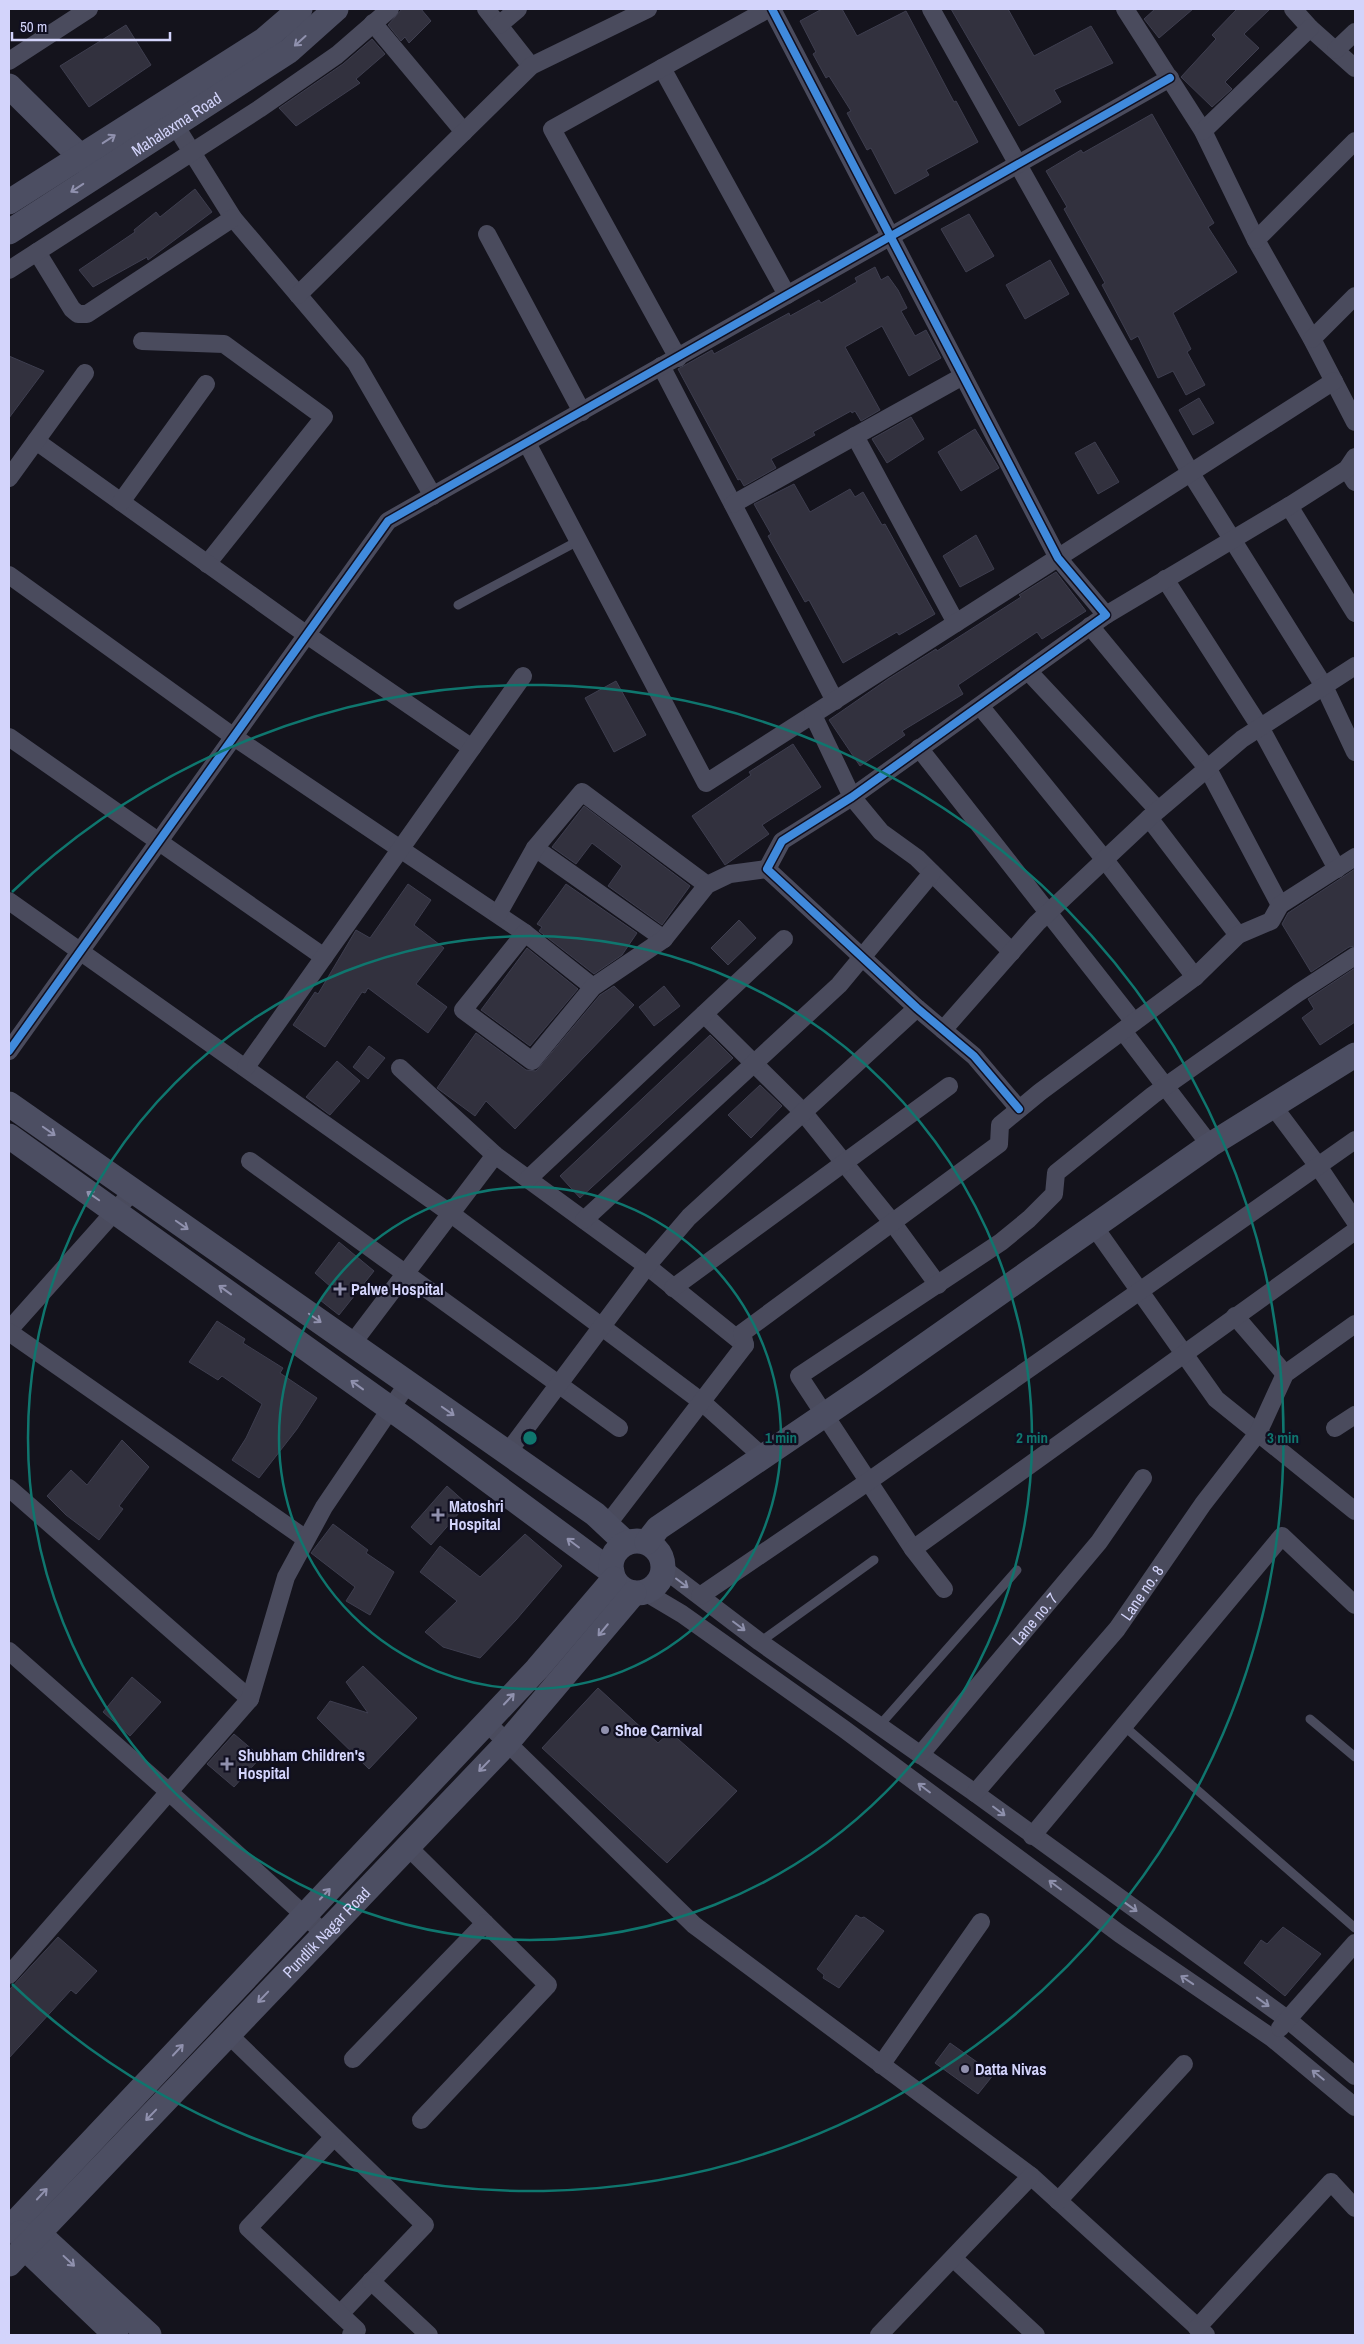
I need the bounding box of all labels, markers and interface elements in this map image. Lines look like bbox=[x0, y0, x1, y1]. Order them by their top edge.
scale bar bbox=[12, 10, 170, 42]
text: 50 m bbox=[20, 16, 47, 37]
one-way arrow bbox=[293, 36, 306, 47]
street label: Mahalaxma Road bbox=[127, 87, 225, 161]
one-way arrow bbox=[102, 133, 116, 144]
one-way arrow bbox=[70, 183, 84, 193]
one-way arrow bbox=[42, 1126, 55, 1137]
one-way arrow bbox=[86, 1191, 100, 1201]
one-way arrow bbox=[175, 1220, 189, 1230]
place label: Palwe Hospital bbox=[351, 1278, 444, 1300]
marker: Palwe Hospital bbox=[333, 1282, 347, 1296]
one-way arrow bbox=[219, 1285, 232, 1296]
one-way arrow bbox=[308, 1313, 322, 1323]
one-way arrow bbox=[350, 1380, 364, 1390]
one-way arrow bbox=[441, 1406, 455, 1416]
text: 1 min bbox=[765, 1427, 797, 1448]
text: 2 min bbox=[1016, 1427, 1048, 1448]
text: 3 min bbox=[1267, 1427, 1299, 1448]
centre of rings bbox=[521, 1429, 539, 1447]
place label: Matoshri Hospital bbox=[449, 1495, 504, 1535]
marker: Matoshri Hospital bbox=[431, 1508, 445, 1522]
one-way arrow bbox=[566, 1538, 580, 1548]
street label: Lane no. 8 bbox=[1115, 1561, 1169, 1624]
one-way arrow bbox=[675, 1578, 689, 1588]
street label: Lane no. 7 bbox=[1006, 1588, 1063, 1650]
one-way arrow bbox=[732, 1621, 746, 1631]
one-way arrow bbox=[597, 1624, 608, 1637]
one-way arrow bbox=[503, 1693, 515, 1706]
place label: Shoe Carnival bbox=[615, 1719, 703, 1741]
marker: Shoe Carnival bbox=[599, 1724, 611, 1736]
place label: Shubham Children's Hospital bbox=[238, 1744, 365, 1784]
marker: Shubham Children's Hospital bbox=[220, 1757, 234, 1771]
one-way arrow bbox=[478, 1760, 490, 1772]
one-way arrow bbox=[917, 1783, 931, 1793]
one-way arrow bbox=[992, 1806, 1005, 1817]
one-way arrow bbox=[1048, 1880, 1062, 1890]
street label: Pundlik Nagar Road bbox=[277, 1882, 375, 1983]
one-way arrow bbox=[319, 1888, 331, 1900]
one-way arrow bbox=[1124, 1902, 1138, 1912]
one-way arrow bbox=[1180, 1974, 1194, 1985]
one-way arrow bbox=[257, 1991, 269, 2004]
one-way arrow bbox=[1256, 1997, 1270, 2007]
one-way arrow bbox=[172, 2044, 184, 2057]
place label: Datta Nivas bbox=[975, 2058, 1046, 2080]
marker: Datta Nivas bbox=[959, 2063, 971, 2075]
one-way arrow bbox=[1312, 2070, 1325, 2081]
one-way arrow bbox=[145, 2108, 157, 2121]
one-way arrow bbox=[36, 2188, 48, 2200]
one-way arrow bbox=[62, 2255, 75, 2267]

